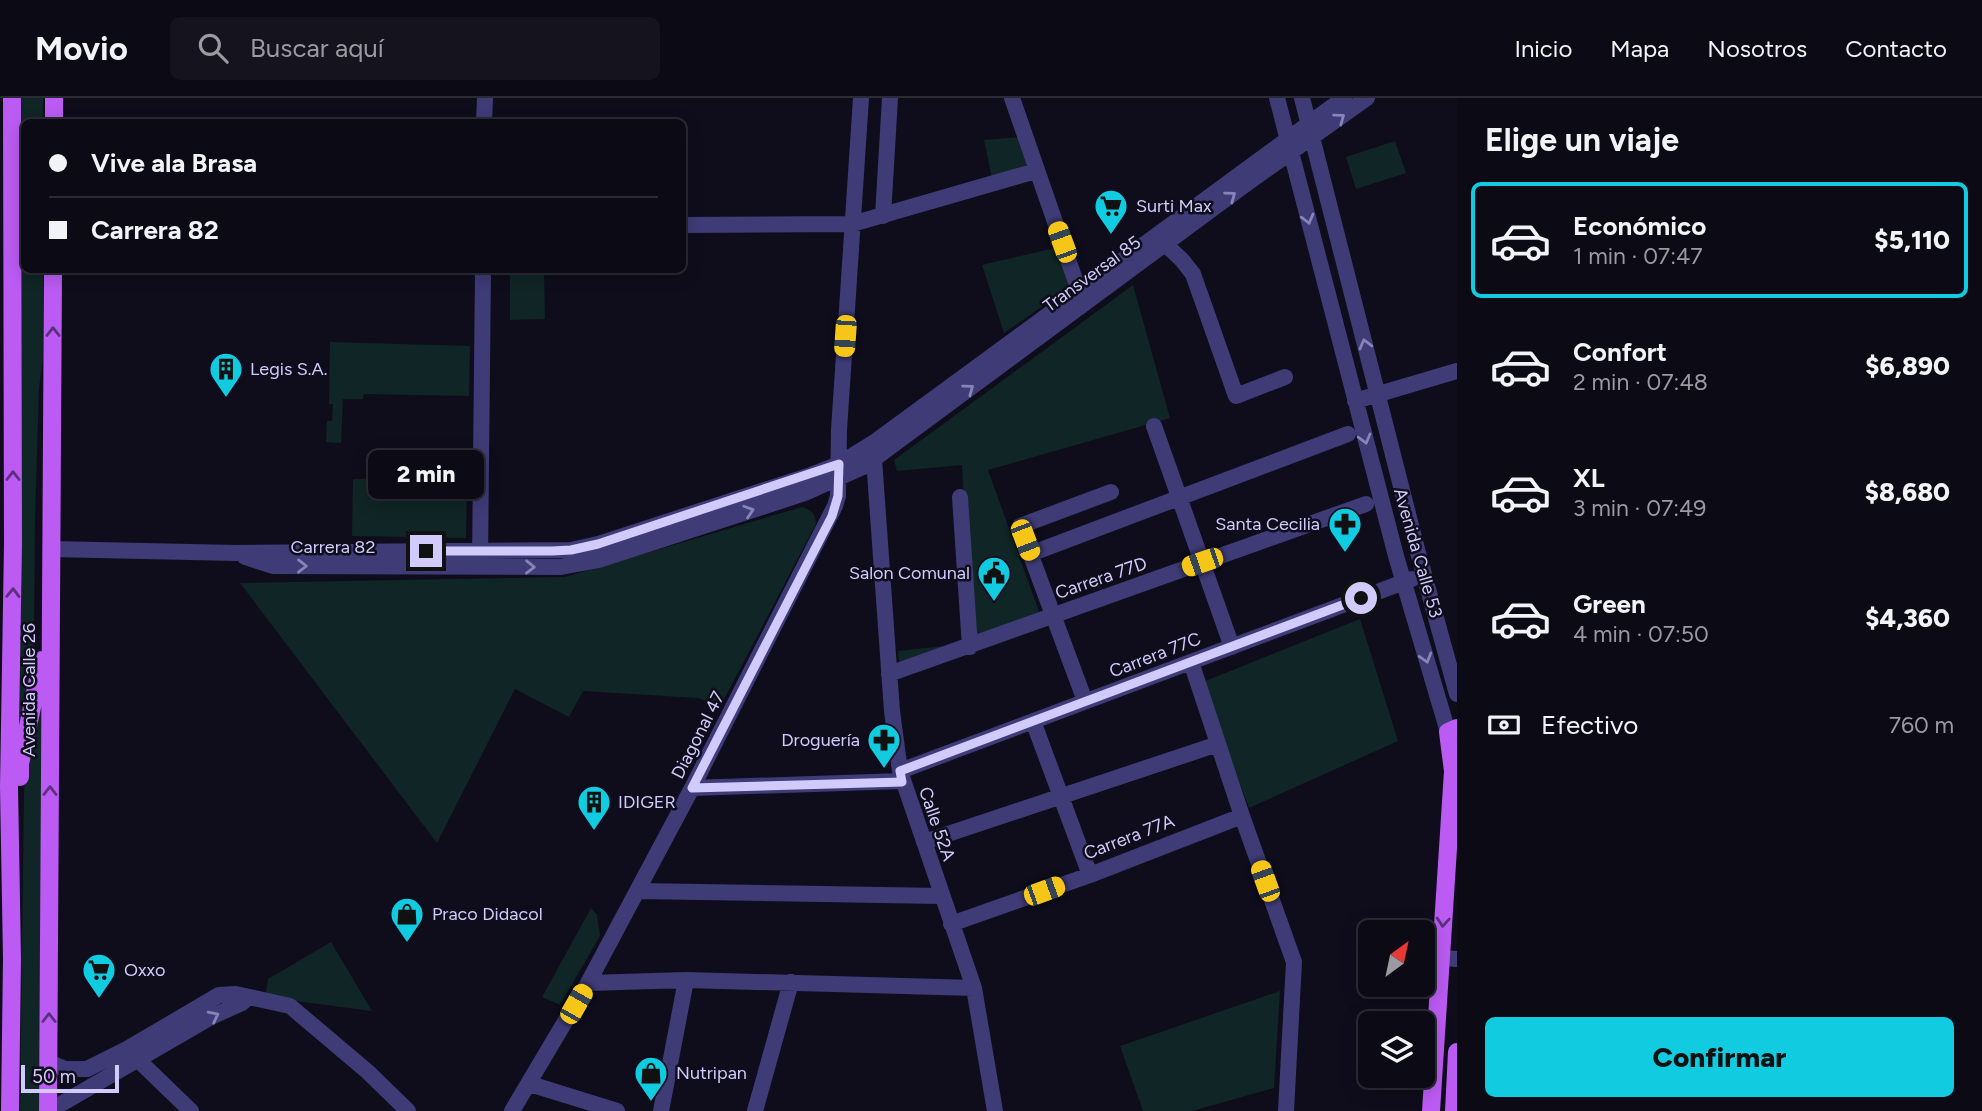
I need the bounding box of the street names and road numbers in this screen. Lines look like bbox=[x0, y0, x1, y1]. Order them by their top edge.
street label: Transversal 85 bbox=[1039, 231, 1145, 317]
street label: Avenida Calle 53 bbox=[1389, 486, 1447, 620]
street label: Carrera 82 bbox=[291, 536, 375, 558]
street label: Carrera 77D bbox=[1052, 552, 1150, 604]
street label: Avenida Calle 26 bbox=[18, 623, 40, 757]
street label: Carrera 77C bbox=[1106, 627, 1204, 683]
street label: Diagonal 47 bbox=[667, 687, 730, 782]
street label: Calle 52A bbox=[914, 784, 960, 864]
street label: Carrera 77A bbox=[1081, 810, 1177, 864]

